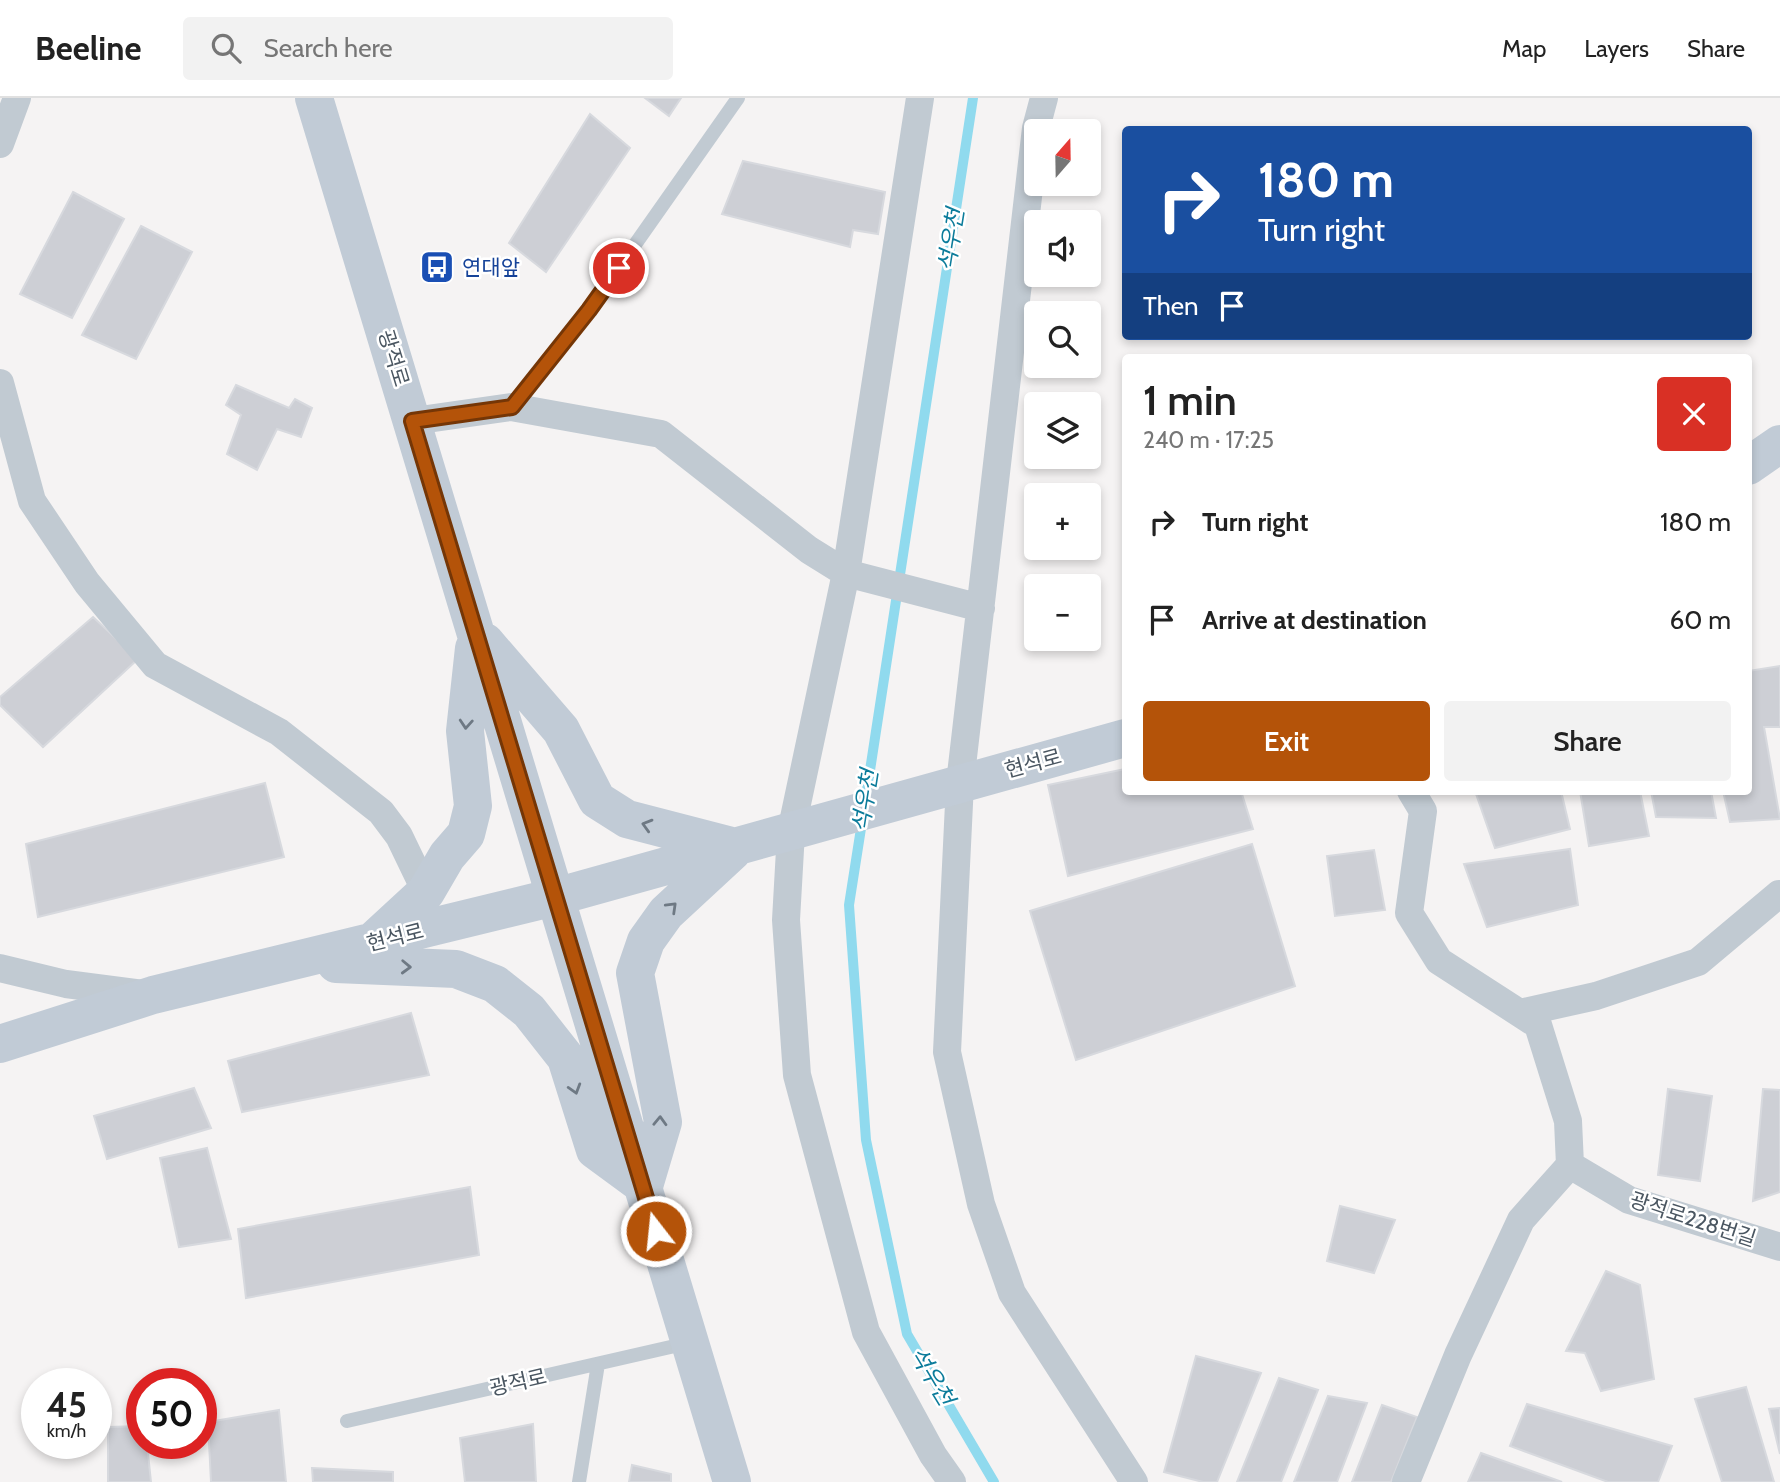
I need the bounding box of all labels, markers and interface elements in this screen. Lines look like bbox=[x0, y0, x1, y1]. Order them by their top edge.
search box bbox=[183, 17, 673, 80]
text: Beeline bbox=[35, 28, 141, 68]
icon: search bbox=[207, 29, 245, 67]
text: Search here bbox=[263, 32, 393, 64]
text: Map bbox=[1502, 34, 1546, 63]
text: Layers bbox=[1584, 34, 1649, 63]
text: Share bbox=[1687, 34, 1745, 63]
north arrow bbox=[1024, 119, 1101, 196]
map controls bbox=[1024, 119, 1101, 651]
text: 180 m bbox=[1258, 150, 1394, 209]
icon: right bbox=[1143, 154, 1234, 245]
water label: 석우천 bbox=[932, 204, 970, 274]
button: sound bbox=[1024, 210, 1101, 287]
text: Turn right bbox=[1258, 210, 1385, 249]
pin bbox=[589, 238, 649, 298]
bus stop icon: 연대앞 bbox=[418, 248, 456, 286]
icon: arrive bbox=[600, 249, 638, 287]
place label: 연대앞 bbox=[462, 255, 520, 280]
icon: arrive bbox=[1213, 287, 1251, 325]
text: Then bbox=[1143, 290, 1199, 322]
button: search bbox=[1024, 301, 1101, 378]
street label: 광적로 bbox=[374, 327, 414, 389]
text: 1 min bbox=[1143, 374, 1237, 426]
button: close bbox=[1657, 377, 1731, 451]
button: layers bbox=[1024, 392, 1101, 469]
text: 240 m · 17:25 bbox=[1143, 426, 1274, 454]
button: + bbox=[1024, 483, 1101, 560]
icon: right bbox=[1143, 503, 1181, 541]
text: Turn right bbox=[1202, 506, 1308, 538]
text: 180 m bbox=[1660, 506, 1731, 538]
button: − bbox=[1024, 574, 1101, 651]
icon: arrive bbox=[1143, 601, 1181, 639]
text: Arrive at destination bbox=[1202, 604, 1427, 636]
text: 60 m bbox=[1669, 604, 1731, 636]
button: Exit bbox=[1143, 701, 1430, 781]
button: Share bbox=[1444, 701, 1731, 781]
one-way arrow bbox=[459, 719, 474, 730]
street label: 현석로 bbox=[1002, 743, 1064, 783]
water label: 석우천 bbox=[846, 765, 884, 835]
one-way arrow bbox=[642, 818, 654, 833]
one-way arrow bbox=[664, 903, 677, 916]
street label: 현석로 bbox=[364, 918, 426, 956]
one-way arrow bbox=[401, 960, 412, 975]
one-way arrow bbox=[567, 1082, 582, 1094]
one-way arrow bbox=[652, 1115, 668, 1126]
street label: 광적로228번길 bbox=[1627, 1187, 1759, 1251]
position arrow bbox=[619, 1194, 693, 1268]
water label: 석우천 bbox=[904, 1342, 962, 1413]
street label: 광적로 bbox=[487, 1363, 549, 1401]
speed limit sign: 50 bbox=[126, 1368, 217, 1459]
text: 45 bbox=[46, 1383, 87, 1426]
text: km/h bbox=[47, 1420, 86, 1442]

